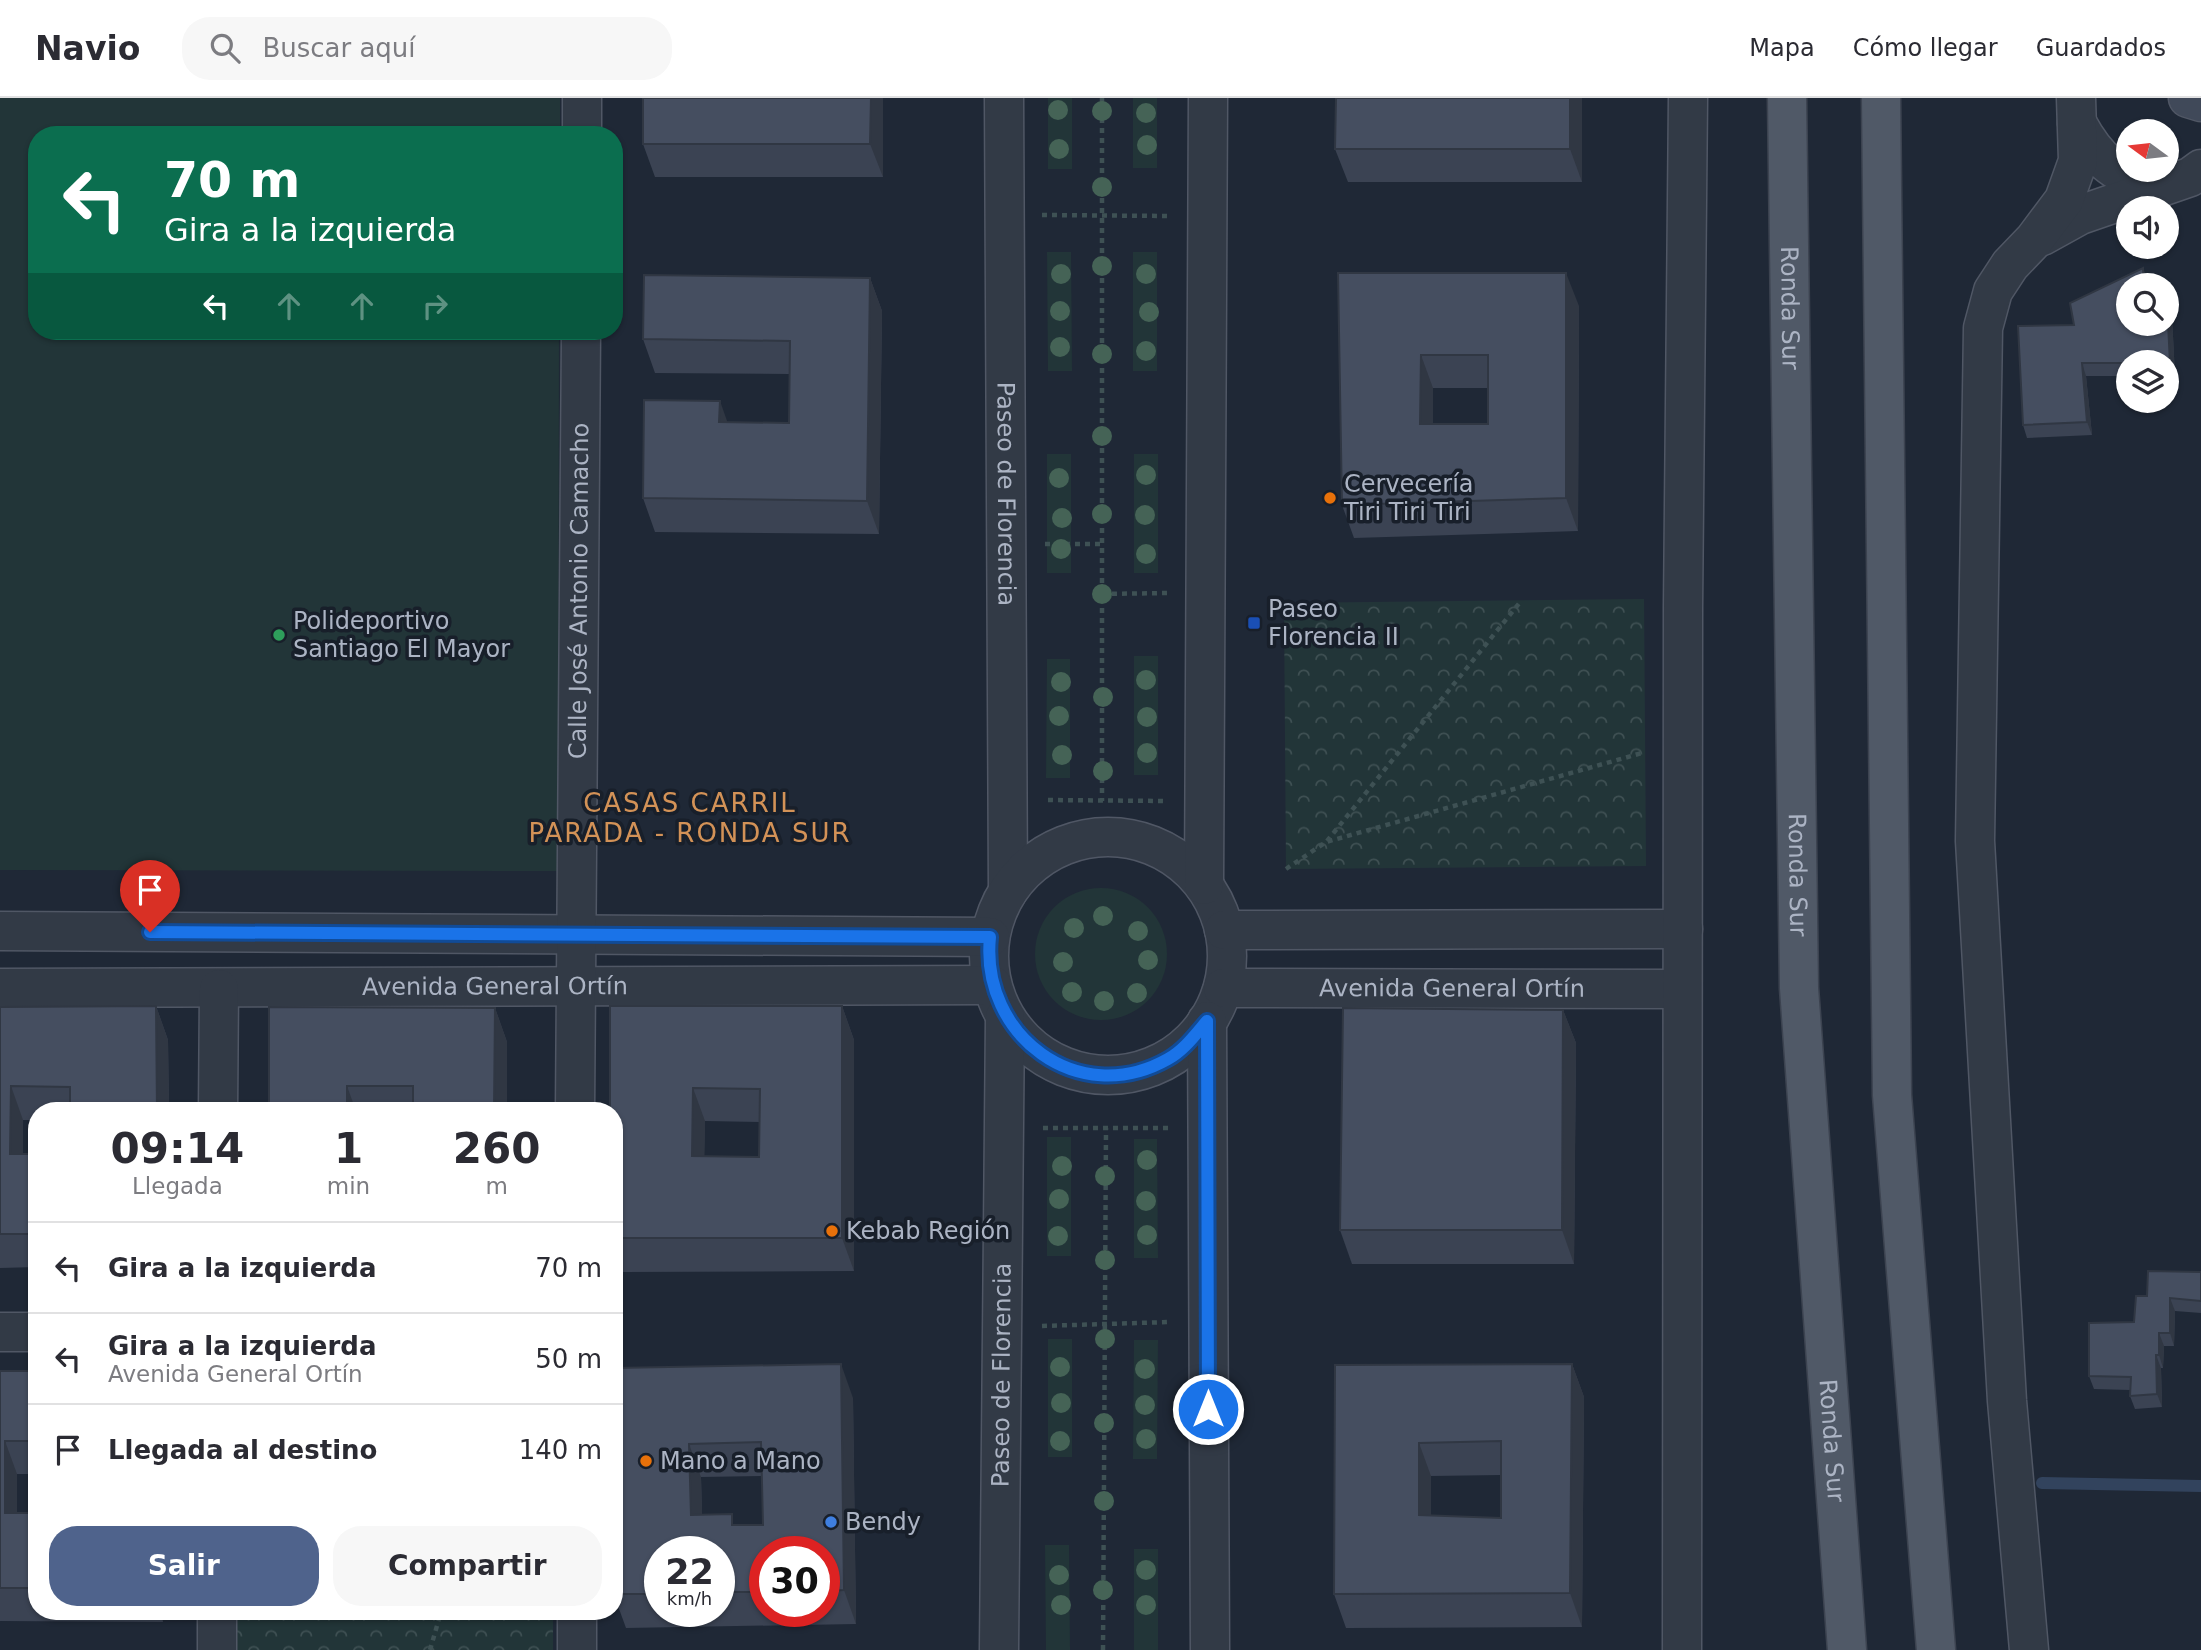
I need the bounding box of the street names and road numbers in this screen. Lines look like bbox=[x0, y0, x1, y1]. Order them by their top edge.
street label: Ronda Sur bbox=[1775, 246, 1805, 370]
street label: Paseo de Florencia bbox=[991, 382, 1021, 606]
street label: Calle José Antonio Camacho bbox=[564, 423, 594, 759]
street label: Ronda Sur bbox=[1783, 813, 1812, 937]
street label: Avenida General Ortín bbox=[362, 972, 628, 1001]
street label: Avenida General Ortín bbox=[1319, 974, 1585, 1003]
street label: Paseo de Florencia bbox=[987, 1263, 1017, 1487]
street label: Ronda Sur bbox=[1813, 1378, 1850, 1503]

